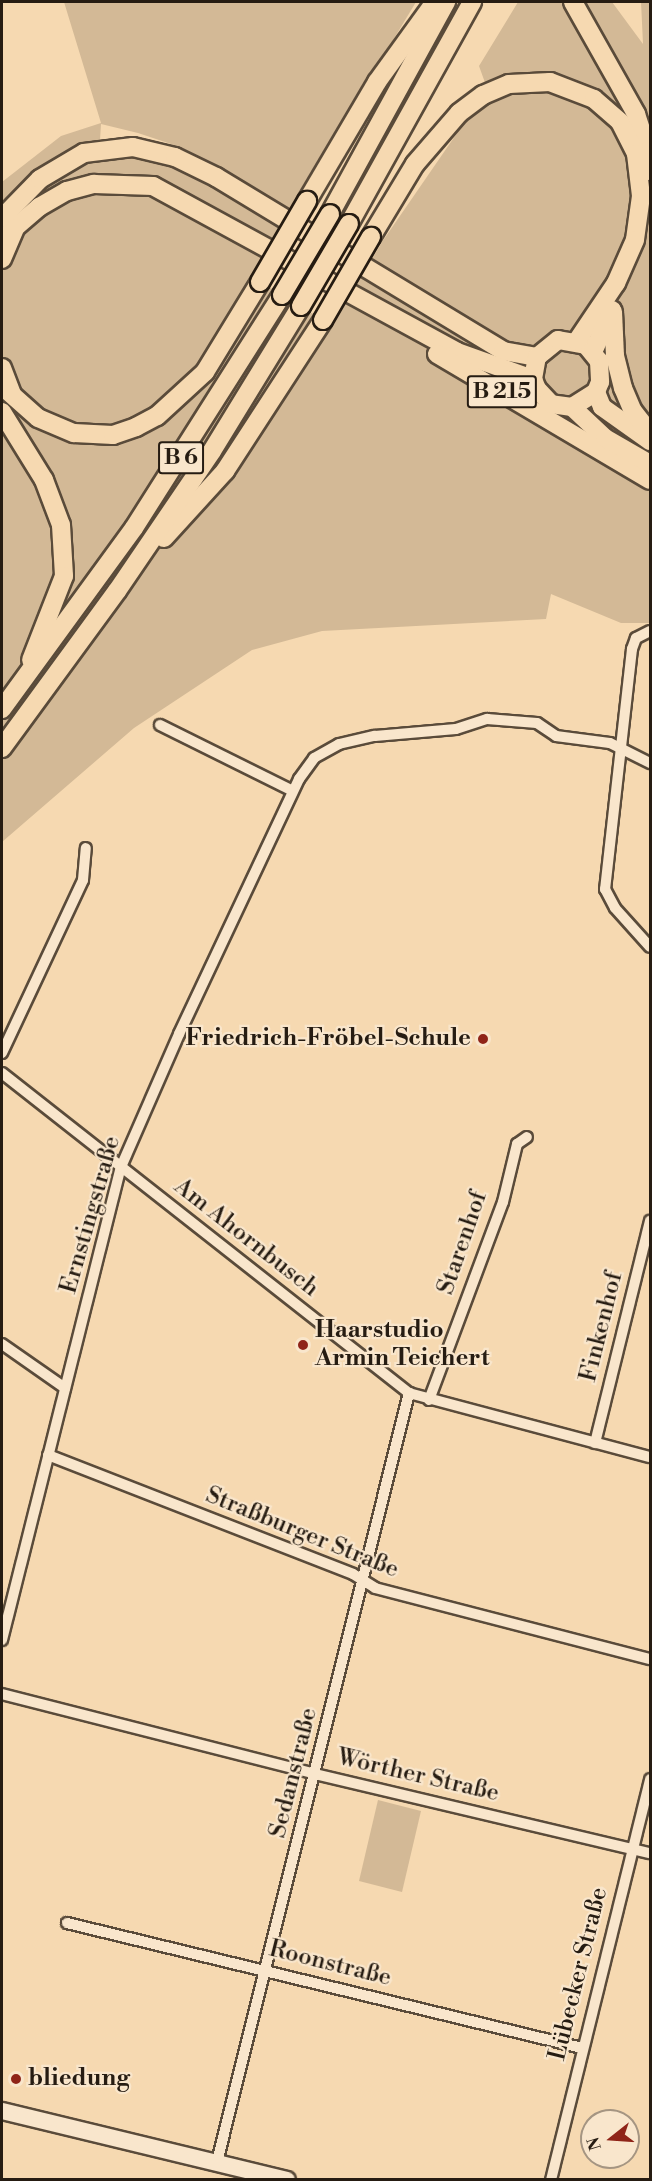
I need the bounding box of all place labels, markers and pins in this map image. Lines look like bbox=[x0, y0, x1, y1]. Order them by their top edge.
place label: Friedrich-Fröbel-Schule bbox=[185, 1025, 471, 1053]
marker: Friedrich-Fröbel-Schule bbox=[476, 1032, 490, 1046]
place label: Haarstudio Armin Teichert bbox=[315, 1317, 490, 1373]
marker: Haarstudio Armin Teichert bbox=[296, 1338, 310, 1352]
place label: bliedung bbox=[28, 2065, 130, 2093]
marker: bliedung bbox=[9, 2072, 23, 2086]

